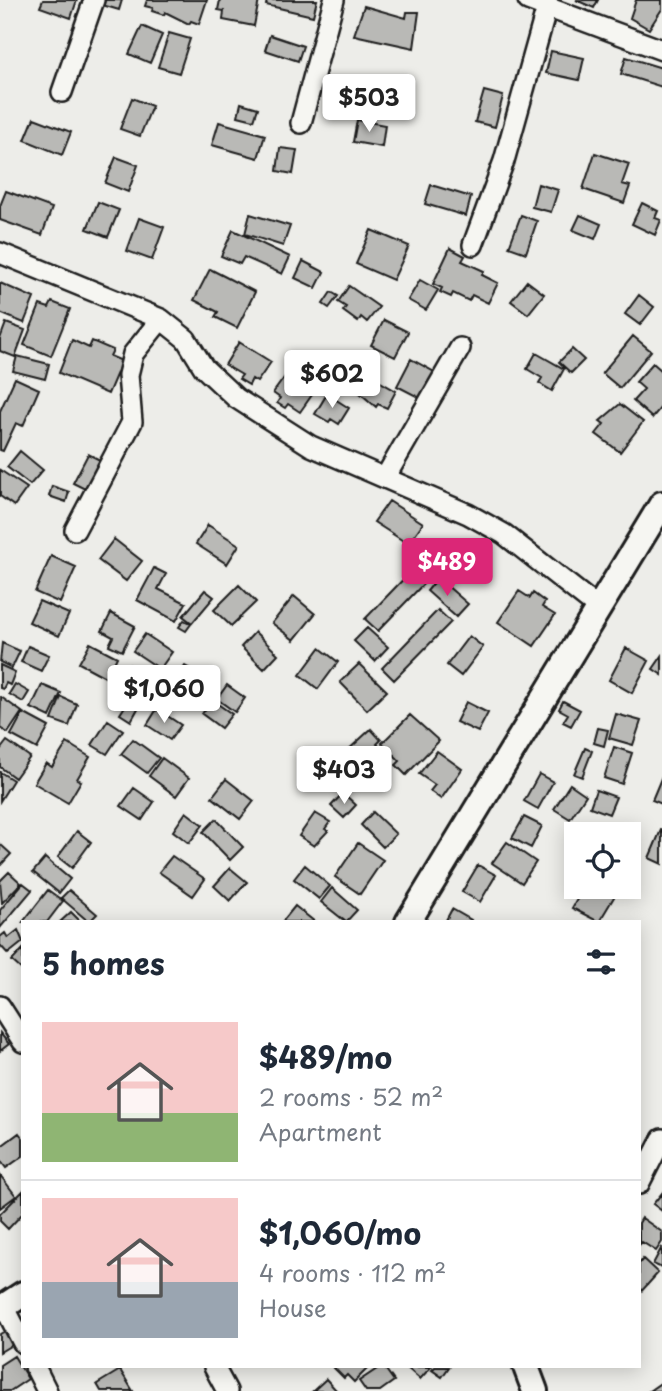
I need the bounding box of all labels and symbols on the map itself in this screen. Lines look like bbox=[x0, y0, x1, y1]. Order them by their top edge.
pin: $503 bbox=[328, 74, 410, 134]
pin: $602 bbox=[291, 350, 373, 410]
pin: $489 bbox=[406, 538, 488, 598]
pin: $1,060 bbox=[107, 666, 221, 725]
pin: $403 bbox=[303, 746, 385, 806]

